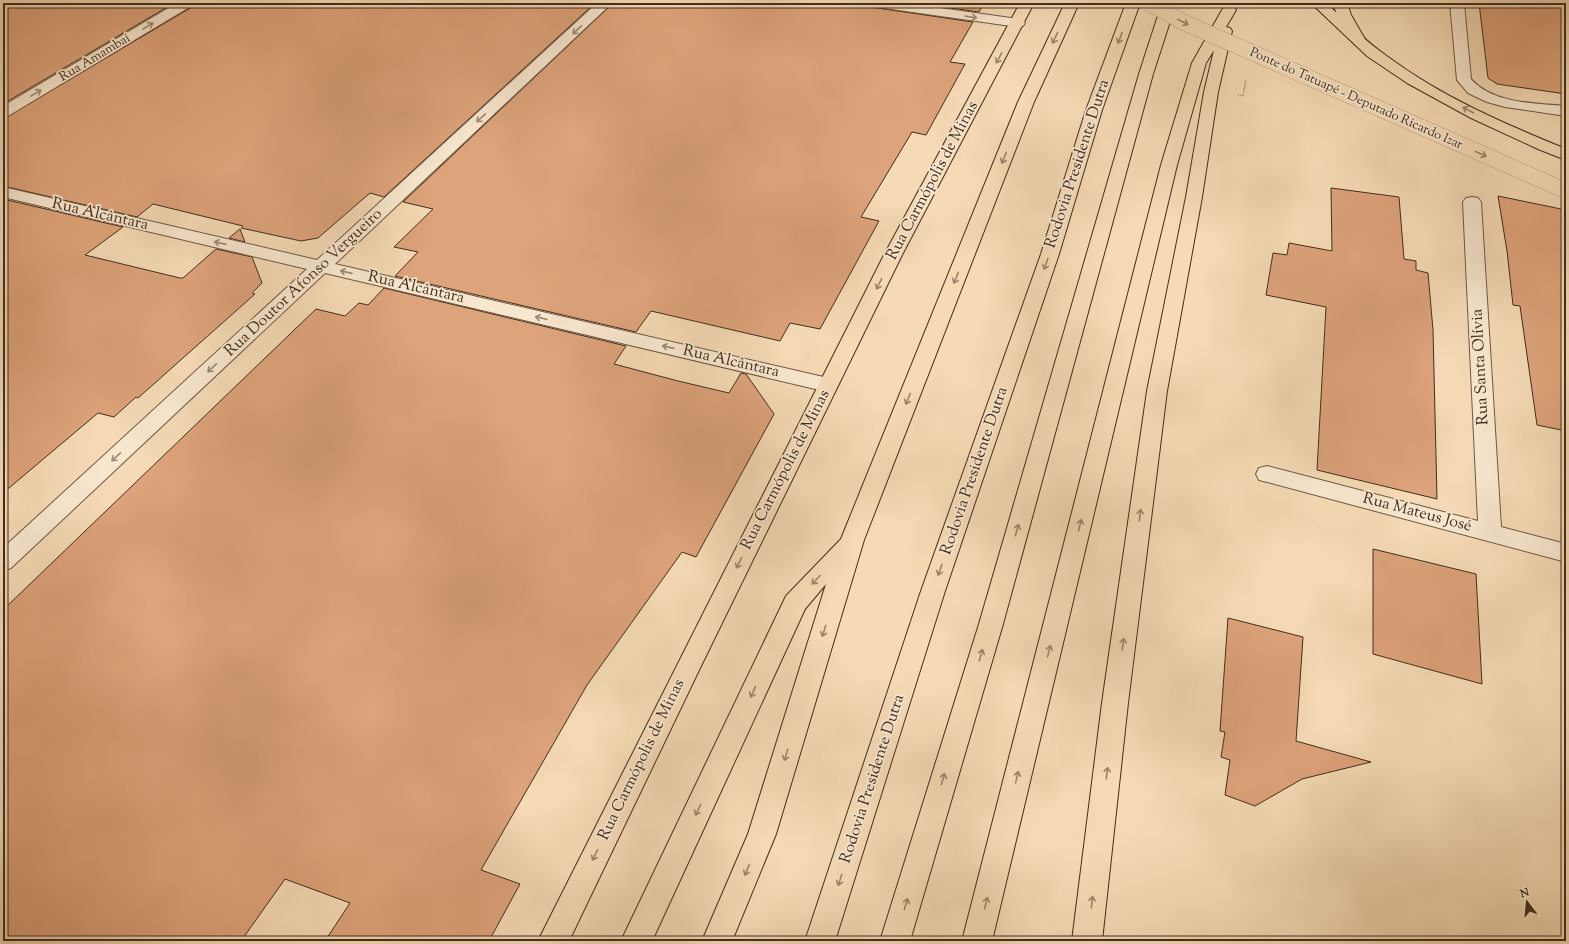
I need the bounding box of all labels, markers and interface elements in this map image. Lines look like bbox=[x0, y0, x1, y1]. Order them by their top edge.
one-way arrow bbox=[964, 13, 977, 21]
one-way arrow bbox=[1177, 18, 1189, 26]
one-way arrow bbox=[142, 22, 153, 30]
one-way arrow bbox=[572, 25, 582, 34]
street label: Rua Amambaí bbox=[56, 30, 134, 86]
one-way arrow bbox=[1051, 32, 1059, 44]
one-way arrow bbox=[1115, 32, 1123, 44]
street label: Ponte do Tatuapé - Deputado Ricardo Izar bbox=[1247, 44, 1465, 154]
one-way arrow bbox=[995, 51, 1002, 63]
street label: Rodovia Presidente Dutra bbox=[1040, 76, 1116, 251]
one-way arrow bbox=[30, 89, 41, 97]
street label: Rua Carmópolis de Minas bbox=[881, 98, 985, 264]
one-way arrow bbox=[1462, 106, 1474, 114]
one-way arrow bbox=[477, 113, 487, 122]
one-way arrow bbox=[1000, 151, 1007, 163]
one-way arrow bbox=[1474, 151, 1486, 158]
street label: Rua Alcântara bbox=[50, 193, 151, 237]
street label: Rua Doutor Afonso Vergueiro bbox=[220, 203, 388, 363]
one-way arrow bbox=[214, 238, 227, 246]
one-way arrow bbox=[1042, 258, 1050, 270]
street label: Rua Alcântara bbox=[366, 266, 467, 310]
one-way arrow bbox=[340, 268, 353, 276]
one-way arrow bbox=[952, 272, 959, 284]
one-way arrow bbox=[875, 277, 882, 289]
street label: Rua Santa Olívia bbox=[1466, 308, 1496, 426]
one-way arrow bbox=[535, 313, 548, 321]
street label: Rua Alcântara bbox=[681, 340, 782, 384]
one-way arrow bbox=[661, 343, 674, 351]
one-way arrow bbox=[207, 364, 217, 373]
street label: Rodovia Presidente Dutra bbox=[935, 383, 1015, 558]
street label: Rua Carmópolis de Minas bbox=[736, 386, 836, 554]
one-way arrow bbox=[903, 393, 911, 405]
one-way arrow bbox=[112, 452, 122, 461]
street label: Rua Mateus José bbox=[1360, 487, 1474, 539]
one-way arrow bbox=[1136, 509, 1144, 522]
one-way arrow bbox=[1077, 518, 1084, 531]
one-way arrow bbox=[1014, 524, 1021, 537]
one-way arrow bbox=[735, 556, 742, 568]
one-way arrow bbox=[936, 564, 944, 576]
one-way arrow bbox=[812, 574, 821, 585]
one-way arrow bbox=[820, 624, 827, 637]
one-way arrow bbox=[1119, 638, 1127, 651]
one-way arrow bbox=[1045, 645, 1053, 658]
one-way arrow bbox=[978, 648, 985, 661]
street label: Rua Carmópolis de Minas bbox=[593, 675, 691, 845]
one-way arrow bbox=[749, 686, 756, 698]
street label: Rodovia Presidente Dutra bbox=[835, 691, 911, 866]
one-way arrow bbox=[782, 749, 789, 762]
one-way arrow bbox=[1103, 767, 1111, 780]
one-way arrow bbox=[1014, 771, 1022, 784]
one-way arrow bbox=[940, 773, 947, 786]
one-way arrow bbox=[694, 804, 701, 816]
one-way arrow bbox=[591, 849, 598, 861]
one-way arrow bbox=[743, 863, 750, 875]
one-way arrow bbox=[835, 874, 843, 886]
north arrow bbox=[1507, 882, 1547, 922]
text: N bbox=[1517, 884, 1531, 903]
one-way arrow bbox=[1088, 896, 1095, 909]
one-way arrow bbox=[903, 897, 910, 910]
one-way arrow bbox=[983, 897, 990, 910]

